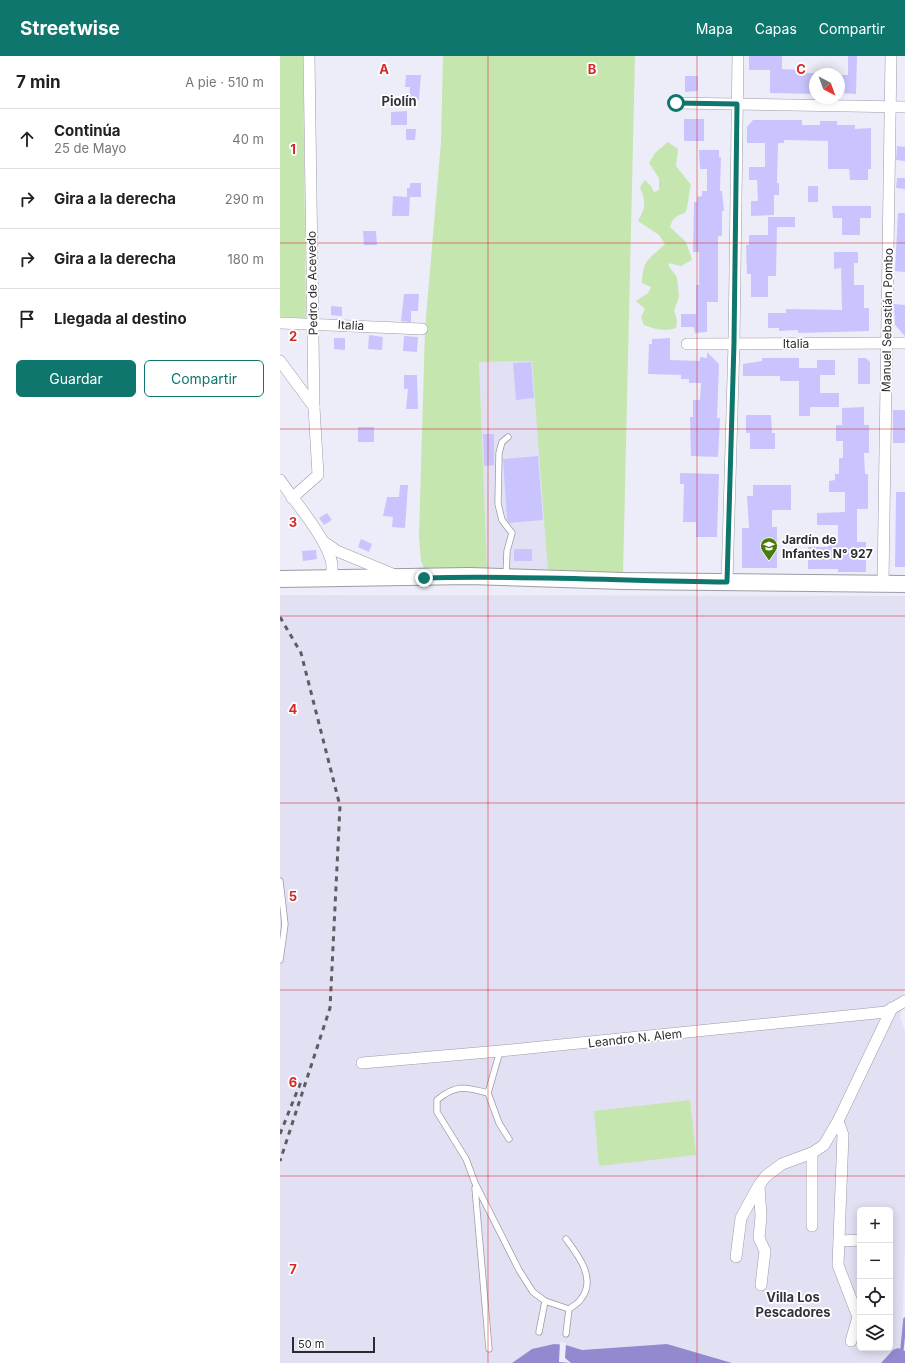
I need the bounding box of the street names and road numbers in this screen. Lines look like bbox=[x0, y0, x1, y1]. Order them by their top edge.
street label: Pedro de Acevedo bbox=[304, 231, 320, 335]
street label: Manuel Sebastián Pombo bbox=[878, 248, 896, 392]
street label: Italia bbox=[337, 317, 365, 333]
street label: Italia bbox=[783, 336, 809, 351]
street label: Leandro N. Alem bbox=[587, 1026, 683, 1050]

